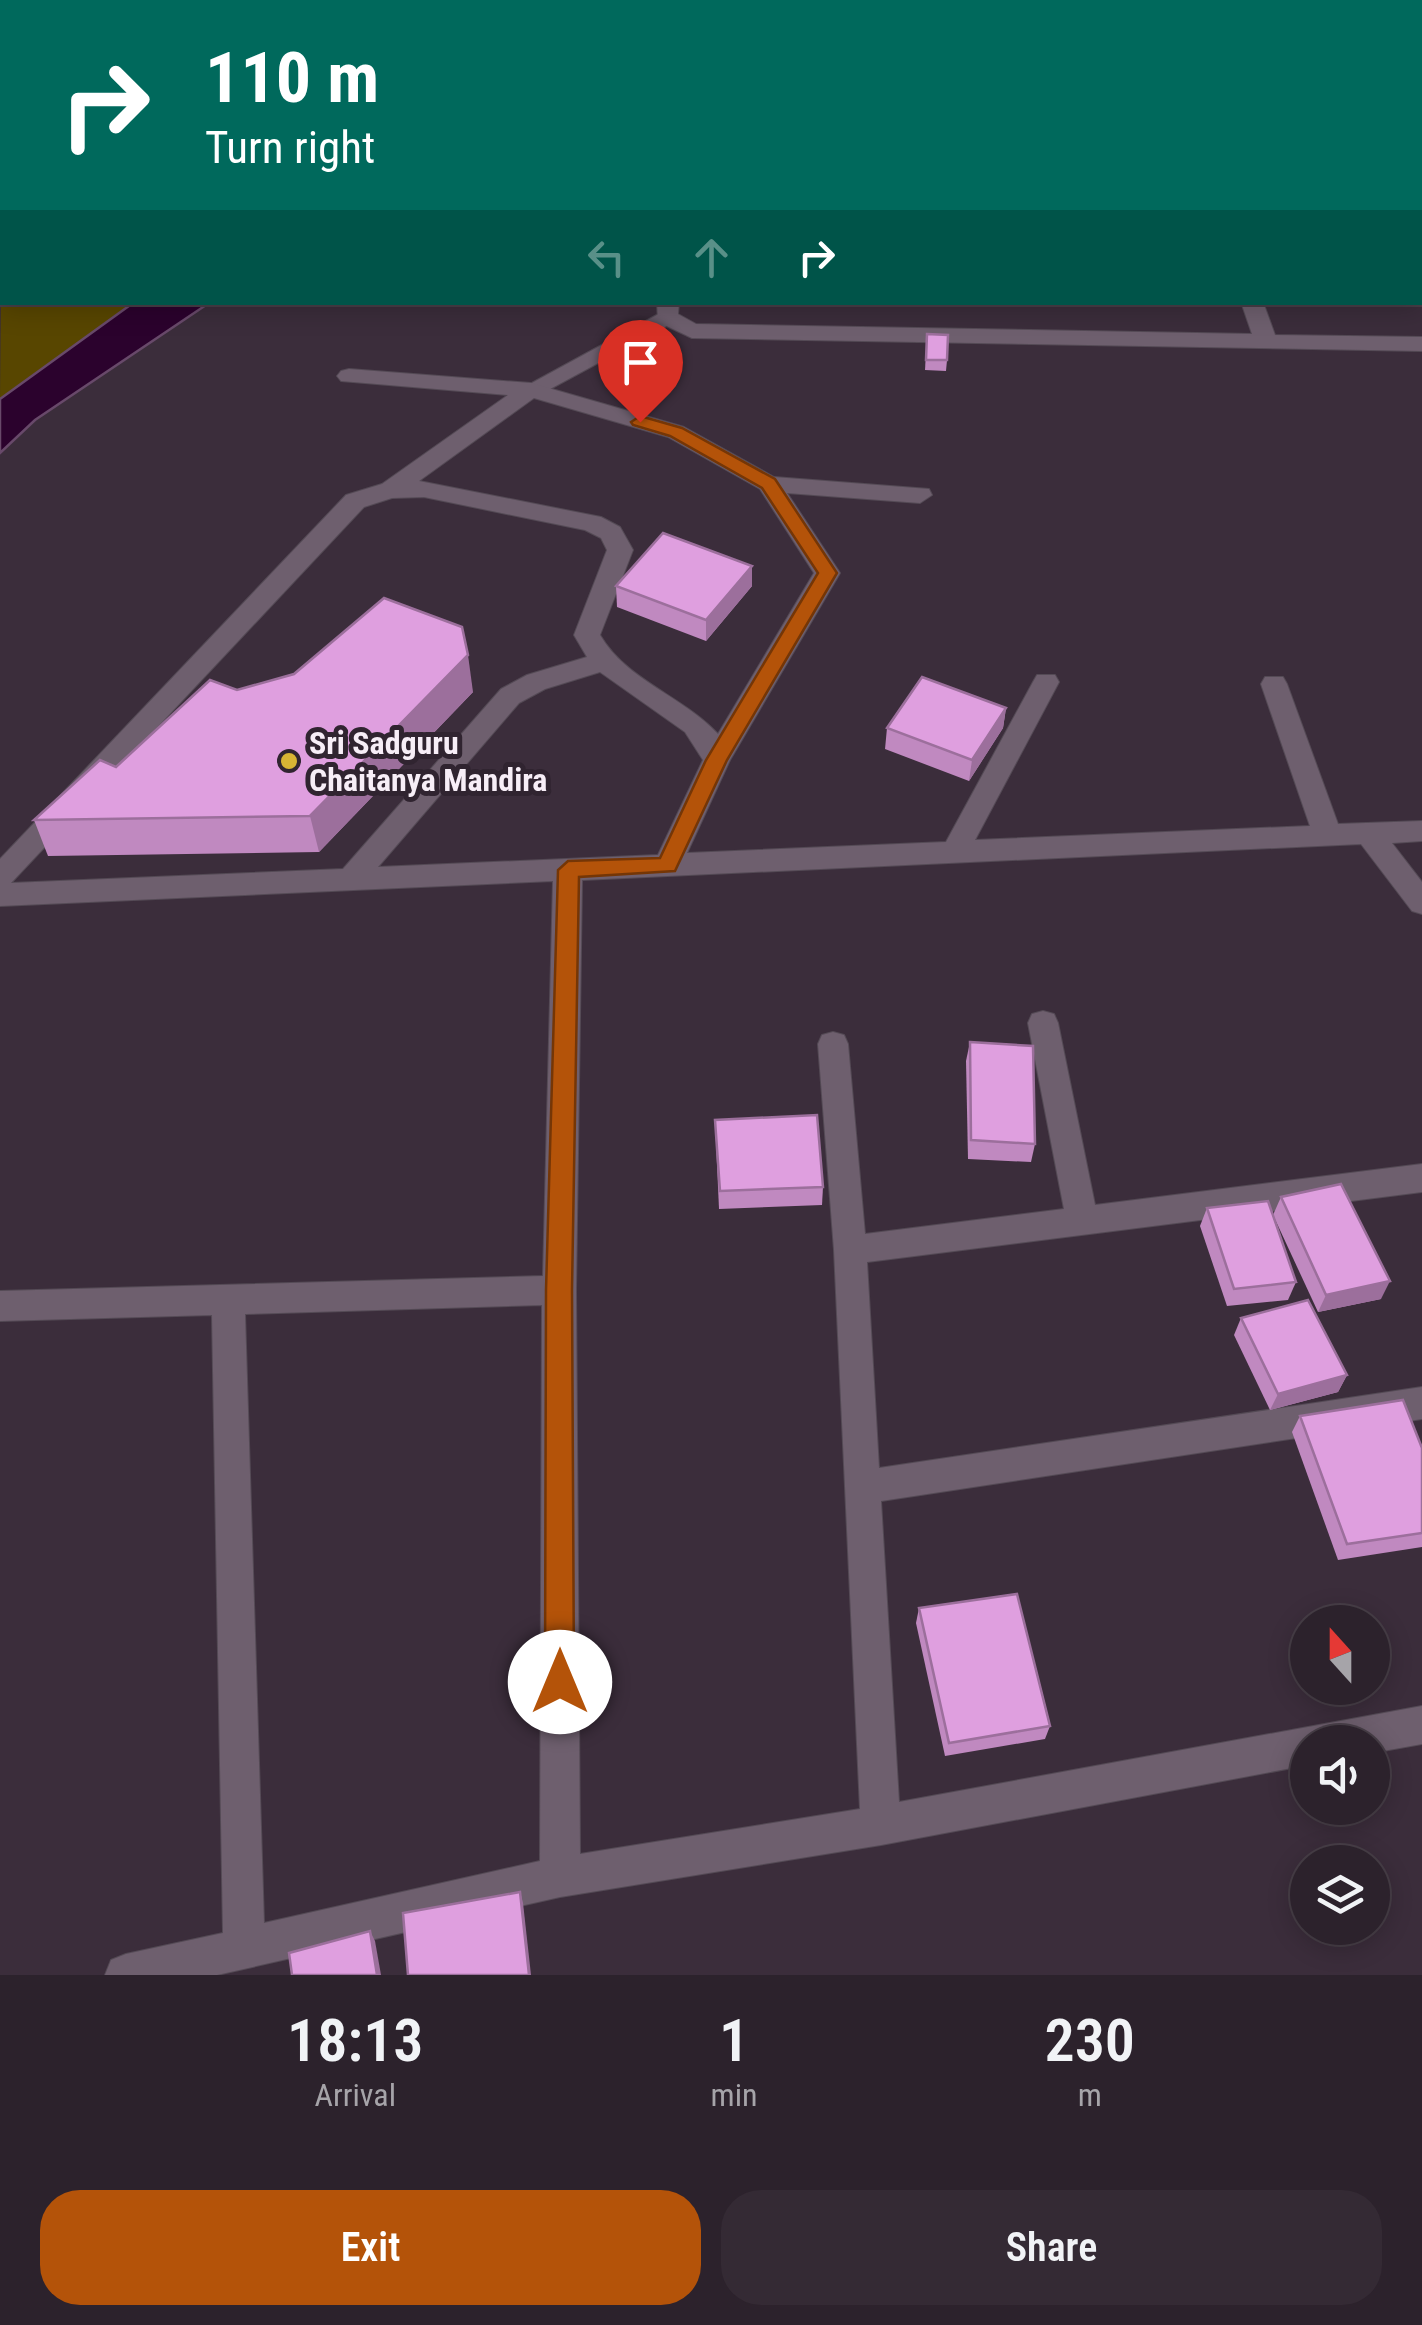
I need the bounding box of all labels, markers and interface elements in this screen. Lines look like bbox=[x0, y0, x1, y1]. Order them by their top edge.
text: 110 m bbox=[205, 37, 379, 119]
icon: right bbox=[40, 40, 170, 170]
text: Turn right bbox=[205, 121, 375, 174]
icon: left bbox=[579, 230, 634, 285]
icon: ahead bbox=[684, 230, 739, 285]
icon: right bbox=[789, 230, 844, 285]
pin bbox=[598, 320, 683, 423]
icon: arrive bbox=[613, 335, 668, 390]
place label: Sri Sadguru Chaitanya Mandira bbox=[309, 724, 547, 799]
marker: Sri Sadguru Chaitanya Mandira bbox=[278, 750, 300, 772]
north arrow bbox=[1290, 1605, 1390, 1705]
map controls bbox=[1290, 1605, 1390, 1945]
position arrow bbox=[508, 1630, 612, 1734]
button: sound bbox=[1290, 1725, 1390, 1825]
button: layers bbox=[1290, 1845, 1390, 1945]
text: 18:13 bbox=[287, 2005, 424, 2076]
text: 1 bbox=[719, 2005, 749, 2076]
text: 230 bbox=[1044, 2005, 1135, 2076]
text: Arrival bbox=[315, 2076, 396, 2114]
text: min bbox=[711, 2076, 757, 2114]
text: m bbox=[1078, 2076, 1102, 2114]
button: Exit bbox=[40, 2190, 701, 2305]
button: Share bbox=[721, 2190, 1382, 2305]

